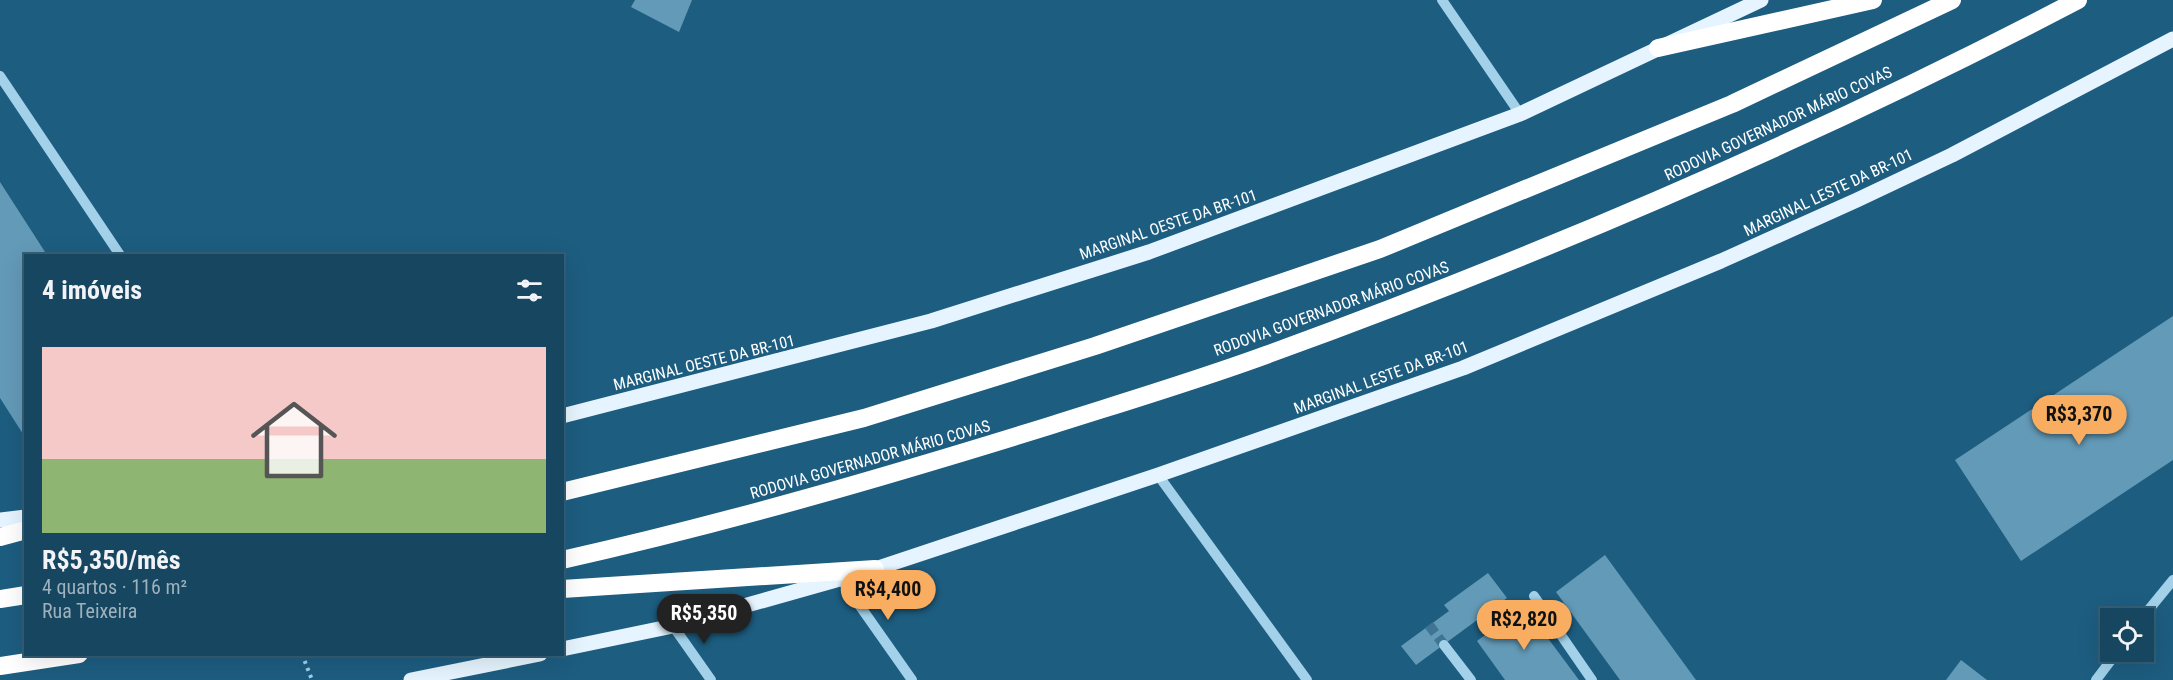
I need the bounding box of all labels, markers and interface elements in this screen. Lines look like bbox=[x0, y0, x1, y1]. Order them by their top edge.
street label: RODOVIA GOVERNADOR MÁRIO COVAS bbox=[1661, 62, 1895, 185]
street label: MARGINAL LESTE DA BR-101 bbox=[1741, 145, 1916, 240]
street label: MARGINAL OESTE DA BR-101 bbox=[1077, 185, 1259, 264]
street label: RODOVIA GOVERNADOR MÁRIO COVAS bbox=[1211, 257, 1451, 360]
icon: filters bbox=[513, 274, 546, 307]
text: 4 imóveis bbox=[42, 275, 142, 305]
street label: MARGINAL OESTE DA BR-101 bbox=[611, 331, 797, 394]
street label: MARGINAL LESTE DA BR-101 bbox=[1291, 337, 1471, 418]
icon: home bbox=[240, 386, 348, 494]
pin: R$3,370 bbox=[2024, 395, 2134, 446]
text: R$3,370 bbox=[2046, 402, 2112, 426]
street label: RODOVIA GOVERNADOR MÁRIO COVAS bbox=[748, 416, 992, 503]
text: R$5,350/mês bbox=[42, 545, 181, 575]
pin: R$4,400 bbox=[833, 570, 943, 621]
text: 4 quartos · 116 m² bbox=[42, 575, 187, 599]
text: R$4,400 bbox=[855, 577, 921, 601]
pin: R$5,350 bbox=[649, 594, 759, 645]
text: Rua Teixeira bbox=[42, 599, 137, 623]
pin: R$2,820 bbox=[1469, 600, 1579, 651]
text: R$5,350 bbox=[671, 601, 737, 625]
text: R$2,820 bbox=[1491, 607, 1557, 631]
map controls bbox=[2100, 608, 2154, 662]
button: locate bbox=[2100, 608, 2154, 662]

